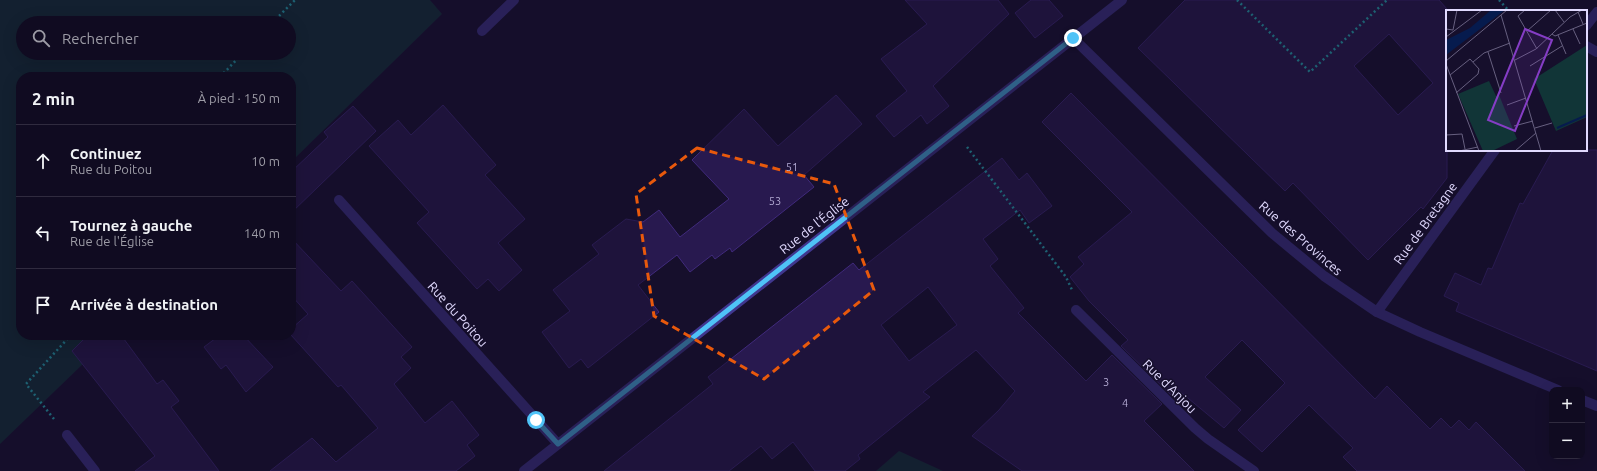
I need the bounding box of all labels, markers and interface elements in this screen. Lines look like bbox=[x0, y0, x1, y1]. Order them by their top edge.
inset map bbox=[1446, 10, 1587, 151]
search box bbox=[16, 16, 296, 60]
icon: search bbox=[30, 27, 52, 49]
route end bbox=[1064, 29, 1082, 47]
text: Rechercher bbox=[62, 30, 139, 47]
text: 2 min bbox=[32, 89, 75, 108]
text: À pied · 150 m bbox=[198, 91, 280, 105]
text: Continuez bbox=[70, 145, 141, 162]
icon: ahead bbox=[32, 150, 54, 172]
text: 10 m bbox=[251, 154, 280, 168]
house number: 51 bbox=[786, 161, 798, 173]
text: Rue du Poitou bbox=[70, 162, 152, 176]
street label: Rue de Bretagne bbox=[1391, 179, 1459, 267]
street label: Rue de l'Église bbox=[776, 193, 851, 256]
house number: 53 bbox=[769, 195, 781, 207]
street label: Rue des Provinces bbox=[1257, 198, 1346, 278]
text: Tournez à gauche bbox=[70, 217, 193, 234]
icon: left bbox=[32, 222, 54, 244]
text: 140 m bbox=[244, 226, 280, 240]
text: Rue de l'Église bbox=[70, 234, 154, 248]
street label: Rue du Poitou bbox=[425, 279, 491, 349]
icon: arrive bbox=[32, 294, 54, 316]
text: Arrivée à destination bbox=[70, 296, 218, 313]
street label: Rue d'Anjou bbox=[1140, 356, 1200, 416]
house number: 3 bbox=[1103, 376, 1109, 388]
map controls bbox=[1549, 387, 1585, 459]
button: + bbox=[1549, 387, 1585, 423]
house number: 4 bbox=[1122, 397, 1128, 409]
route start bbox=[527, 411, 545, 429]
button: − bbox=[1549, 423, 1585, 459]

